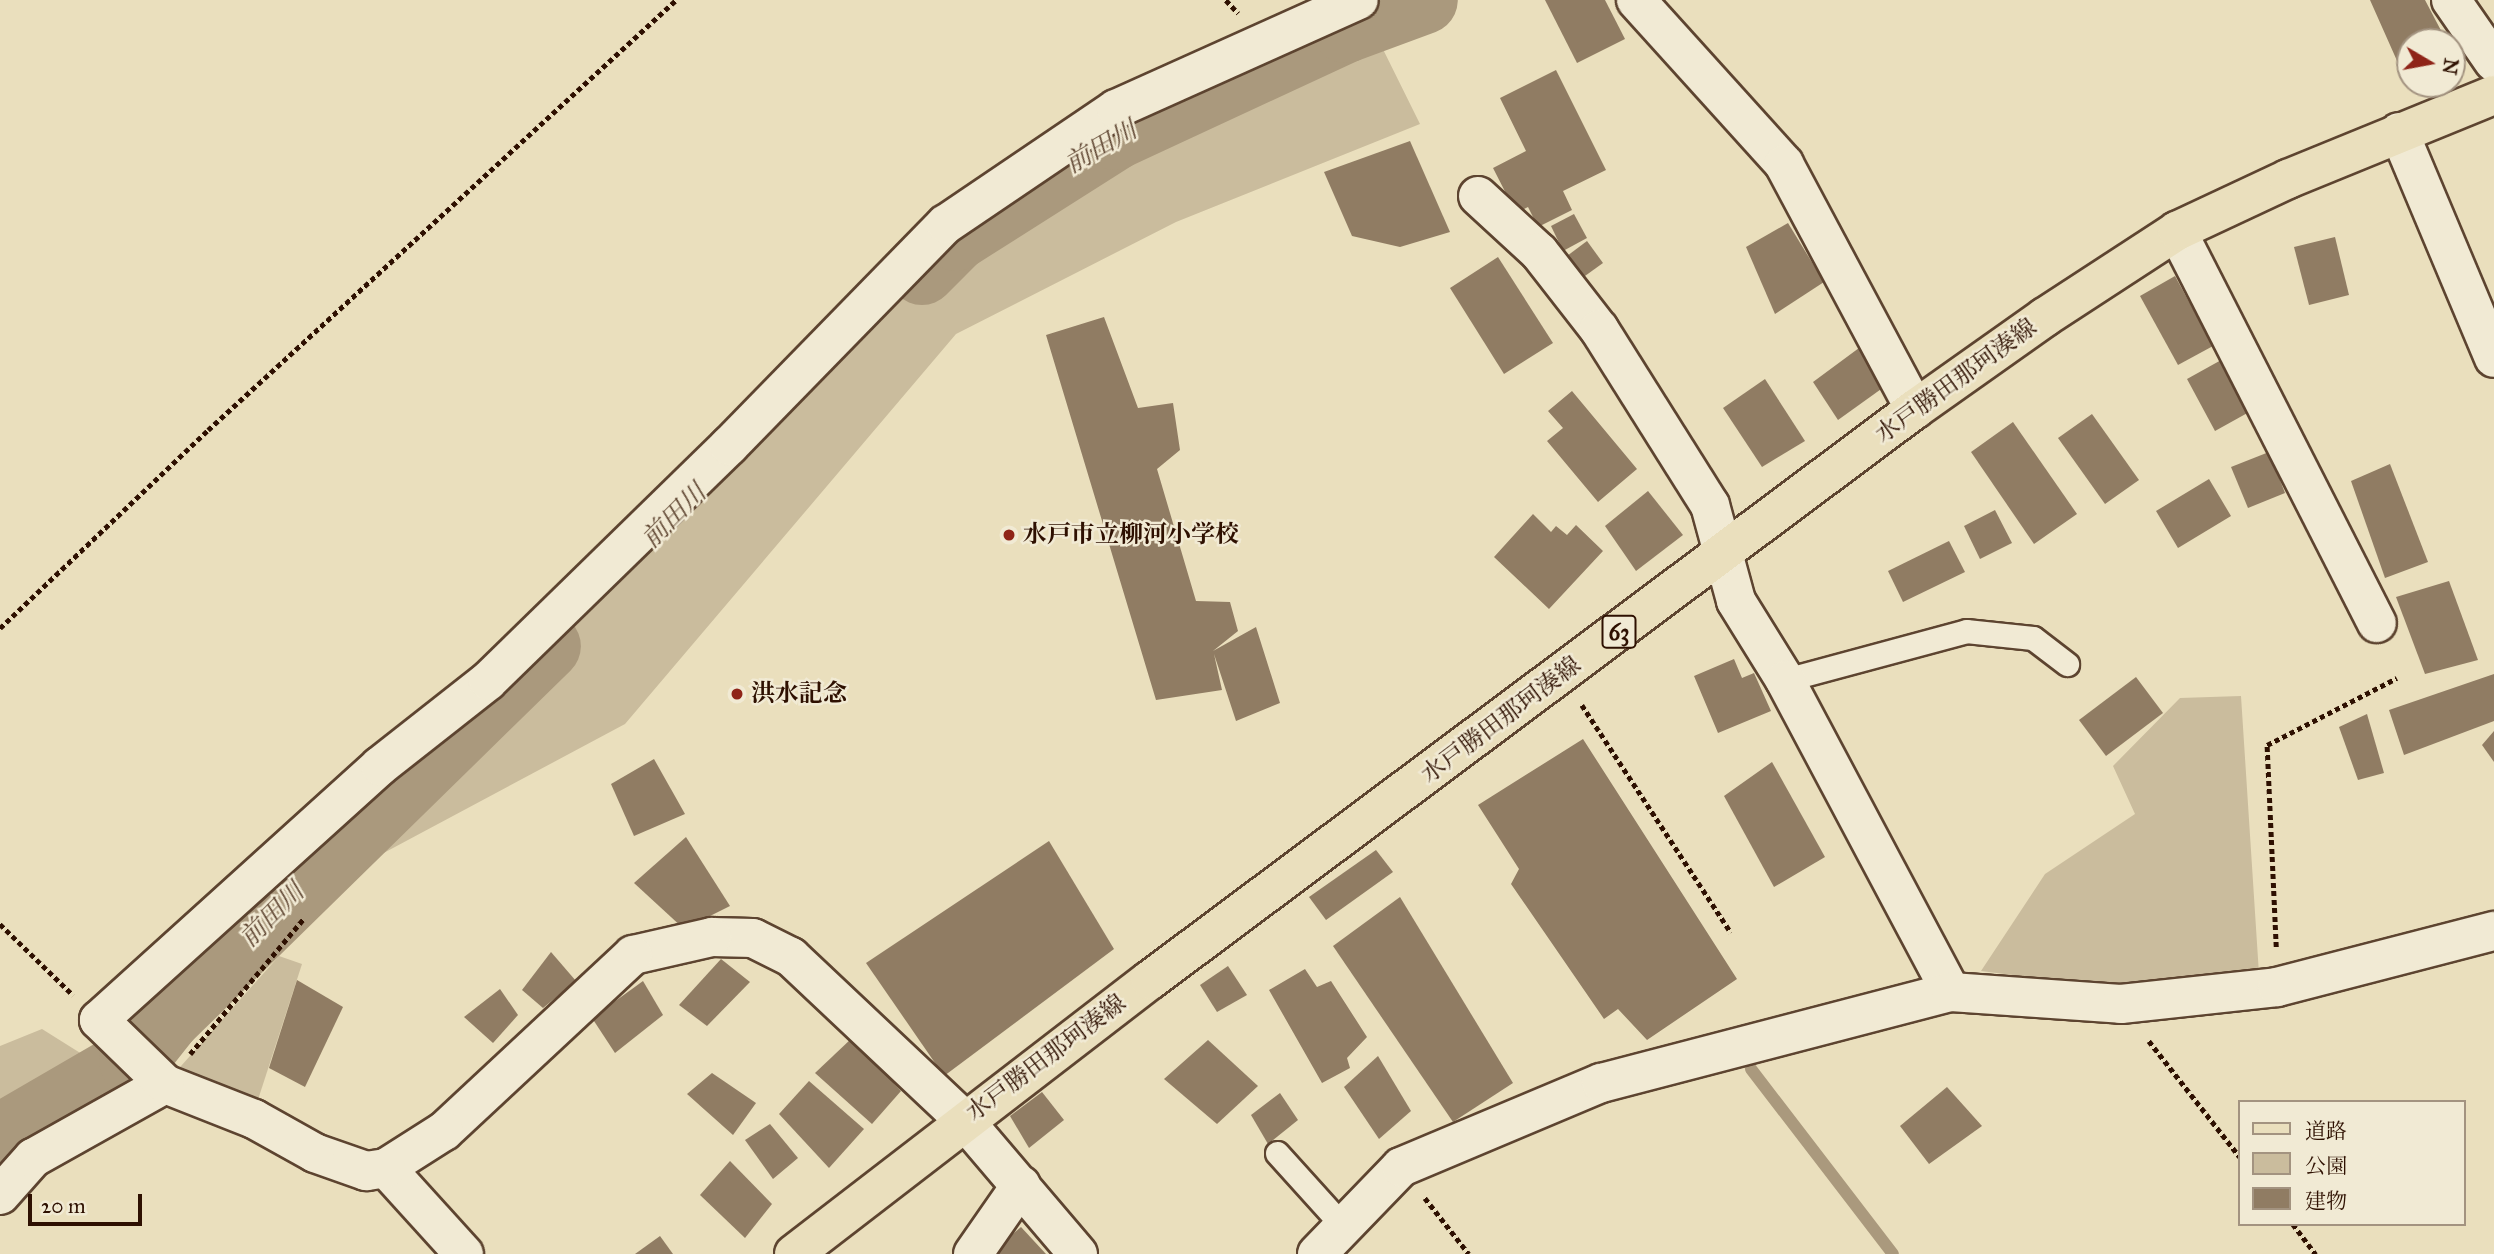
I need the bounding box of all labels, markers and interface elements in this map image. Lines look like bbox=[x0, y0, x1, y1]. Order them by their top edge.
north arrow bbox=[2396, 28, 2466, 98]
text: N bbox=[2437, 56, 2463, 76]
water label: 前田川 bbox=[1059, 114, 1143, 180]
street label: 水戸勝田那珂湊線 bbox=[1870, 313, 2042, 449]
water label: 前田川 bbox=[635, 477, 713, 555]
place label: 水戸市立柳河小学校 bbox=[1023, 521, 1239, 549]
marker: 水戸市立柳河小学校 bbox=[1001, 527, 1017, 543]
road number: 63 bbox=[1602, 612, 1636, 652]
street label: 水戸勝田那珂湊線 bbox=[1416, 651, 1586, 789]
place label: 洪水記念 bbox=[751, 680, 847, 708]
marker: 洪水記念 bbox=[729, 686, 745, 702]
water label: 前田川 bbox=[233, 876, 311, 954]
street label: 水戸勝田那珂湊線 bbox=[961, 989, 1131, 1127]
legend bbox=[2238, 1100, 2466, 1226]
text: 道路 bbox=[2305, 1118, 2347, 1144]
text: 公園 bbox=[2305, 1153, 2347, 1179]
scale bar bbox=[32, 1180, 145, 1224]
text: 建物 bbox=[2305, 1188, 2347, 1214]
text: 20 m bbox=[41, 1193, 86, 1219]

